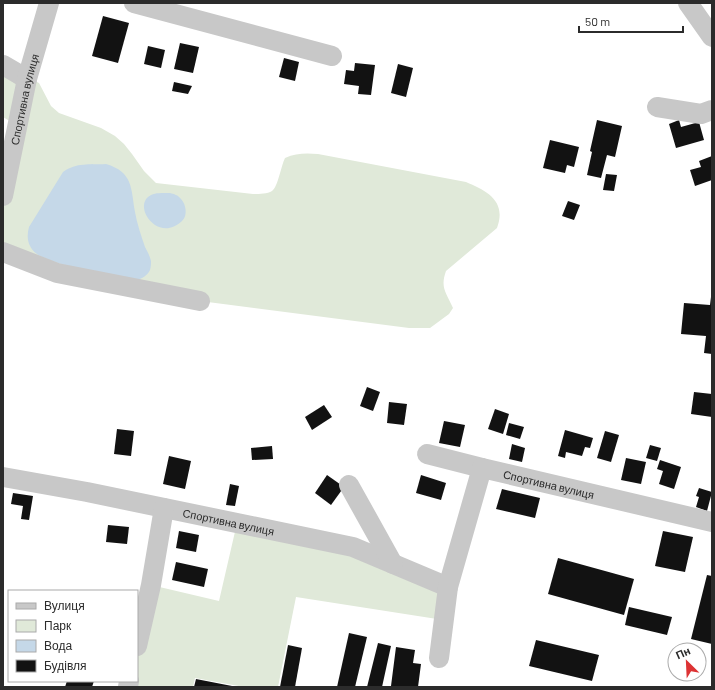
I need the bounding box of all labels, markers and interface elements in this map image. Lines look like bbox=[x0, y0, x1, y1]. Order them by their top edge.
scale bar bbox=[579, 8, 683, 34]
text: 50 m bbox=[585, 14, 610, 28]
street label: Спортивна вулиця bbox=[7, 52, 41, 146]
street label: Спортивна вулиця bbox=[502, 467, 596, 501]
street label: Спортивна вулиця bbox=[182, 506, 276, 537]
legend bbox=[8, 590, 138, 682]
text: Вулиця bbox=[44, 598, 85, 613]
text: Парк bbox=[44, 618, 72, 633]
text: Вода bbox=[44, 638, 72, 653]
north arrow bbox=[667, 642, 707, 682]
text: Пн bbox=[673, 644, 692, 661]
text: Будівля bbox=[44, 658, 86, 673]

